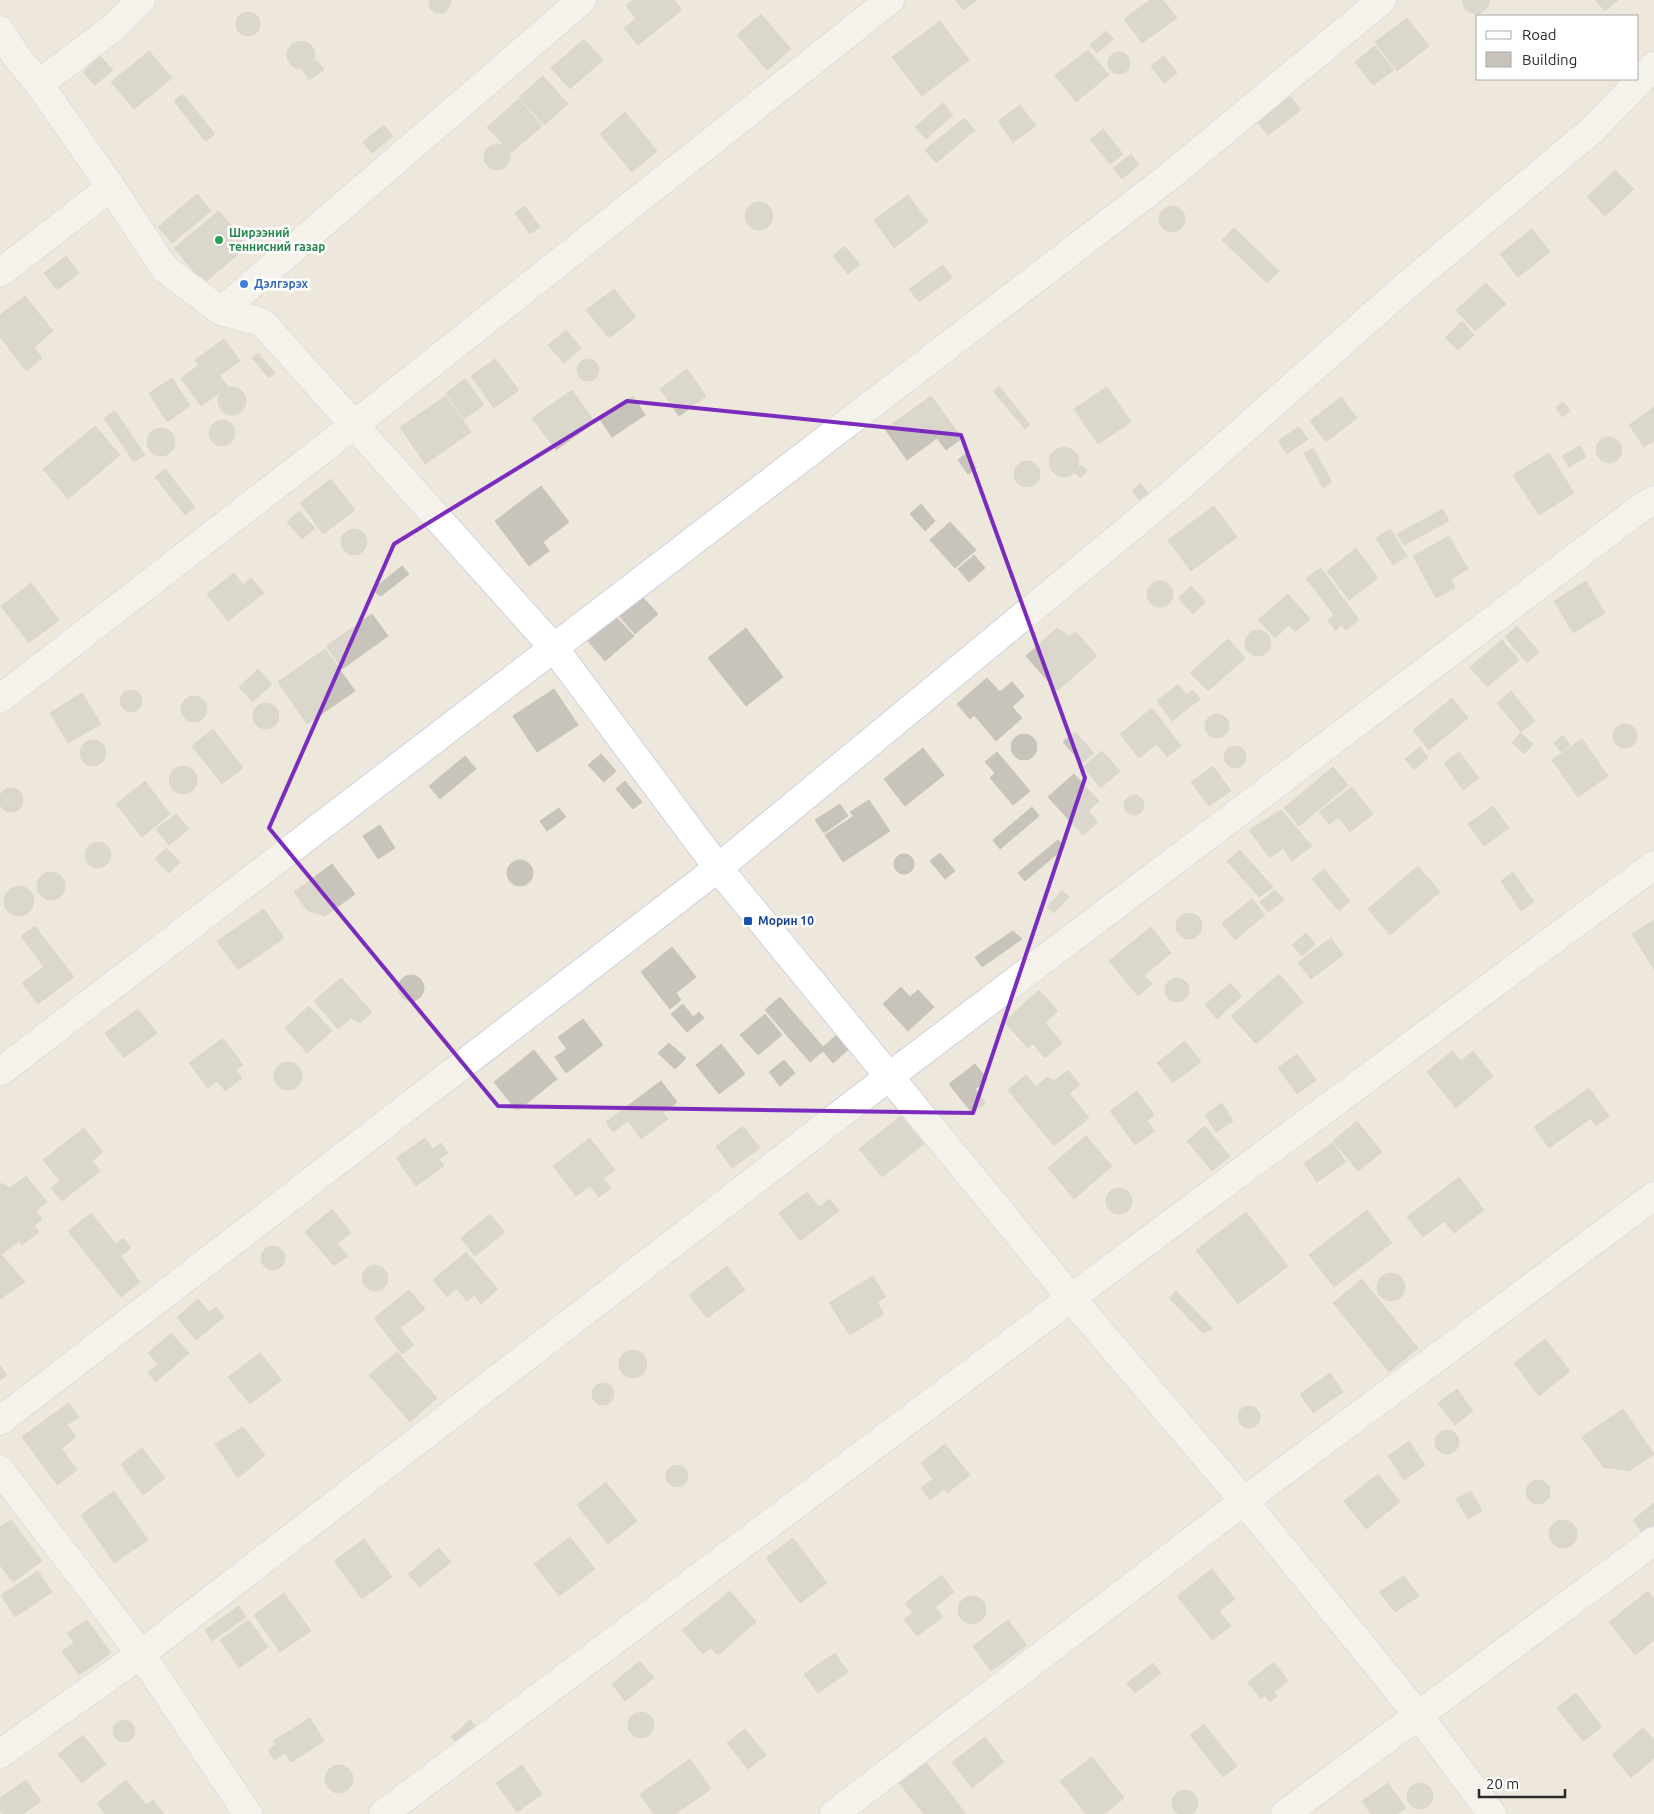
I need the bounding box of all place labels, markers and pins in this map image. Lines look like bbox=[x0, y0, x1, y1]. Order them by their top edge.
place label: Ширээний теннисний газар bbox=[229, 226, 325, 253]
marker: Ширээний теннисний газар bbox=[213, 234, 225, 246]
place label: Дэлгэрэх bbox=[254, 277, 309, 290]
marker: Дэлгэрэх bbox=[238, 278, 250, 290]
place label: Морин 10 bbox=[758, 914, 814, 927]
marker: Морин 10 bbox=[742, 915, 754, 927]

